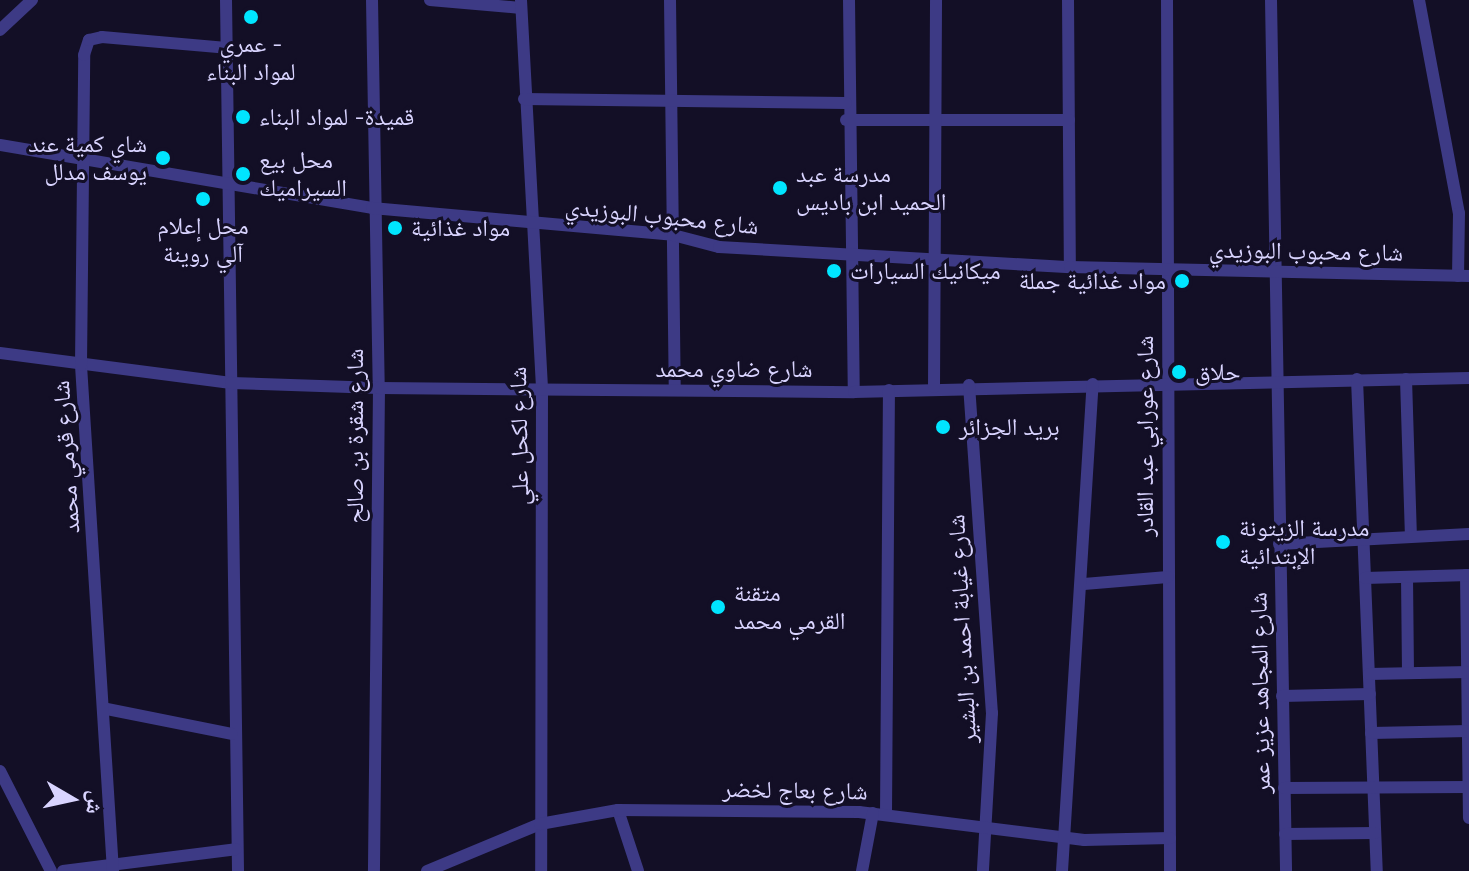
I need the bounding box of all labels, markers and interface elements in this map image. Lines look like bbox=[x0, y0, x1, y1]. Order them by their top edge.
marker: عمري - لمواد البناء bbox=[242, 8, 260, 26]
place label: عمري - لمواد البناء bbox=[206, 30, 296, 86]
place label: قميدة- لمواد البناء bbox=[259, 103, 414, 131]
marker: قميدة- لمواد البناء bbox=[234, 108, 252, 126]
place label: شاي كمية عند يوسف مدلل bbox=[28, 130, 147, 186]
place label: محل بيع السيراميك bbox=[259, 146, 347, 202]
marker: شاي كمية عند يوسف مدلل bbox=[154, 149, 172, 167]
place label: مدرسة عبد الحميد ابن باديس bbox=[796, 160, 947, 216]
marker: محل بيع السيراميك bbox=[234, 165, 252, 183]
marker: مدرسة عبد الحميد ابن باديس bbox=[771, 179, 789, 197]
marker: محل إعلام آلي روينة bbox=[194, 190, 212, 208]
street label: شارع محبوب البوزيدي bbox=[564, 192, 760, 240]
place label: محل إعلام آلي روينة bbox=[157, 212, 249, 268]
place label: مواد غذائية bbox=[411, 214, 510, 242]
marker: مواد غذائية bbox=[386, 219, 404, 237]
street label: شارع محبوب البوزيدي bbox=[1209, 235, 1403, 267]
place label: ميكانيك السيارات bbox=[850, 257, 1001, 285]
marker: ميكانيك السيارات bbox=[825, 262, 843, 280]
place label: مواد غذائية جملة bbox=[1019, 267, 1166, 295]
marker: مواد غذائية جملة bbox=[1173, 272, 1191, 290]
street label: شارع عورابي عبد القادر bbox=[1131, 335, 1159, 537]
street label: شارع شقرة بن صالح bbox=[341, 348, 369, 524]
street label: شارع ضاوي محمد bbox=[655, 355, 813, 383]
place label: حلاق bbox=[1195, 358, 1240, 386]
marker: حلاق bbox=[1170, 363, 1188, 381]
street label: شارع لكحل علي bbox=[503, 366, 535, 506]
street label: شارع قرمي محمد bbox=[46, 380, 86, 534]
place label: بريد الجزائر bbox=[959, 413, 1060, 441]
marker: بريد الجزائر bbox=[934, 418, 952, 436]
street label: شارع غيابة احمد بن البشير bbox=[942, 514, 982, 744]
place label: مدرسة الزيتونة الإبتدائية bbox=[1239, 514, 1369, 570]
marker: مدرسة الزيتونة الإبتدائية bbox=[1214, 533, 1232, 551]
place label: متقنة القرمي محمد bbox=[734, 579, 846, 635]
street label: شارع المجاهد عزيز عمر bbox=[1244, 592, 1276, 794]
marker: متقنة القرمي محمد bbox=[709, 598, 727, 616]
north arrow bbox=[32, 759, 112, 839]
street label: شارع بعاج لخضر bbox=[722, 774, 868, 806]
text: ش bbox=[81, 789, 110, 816]

